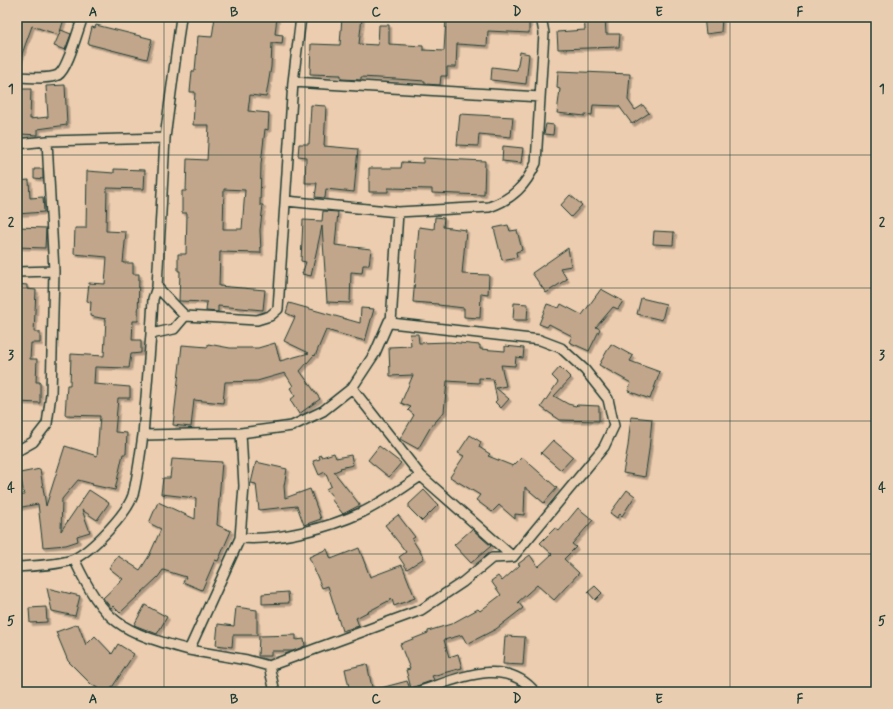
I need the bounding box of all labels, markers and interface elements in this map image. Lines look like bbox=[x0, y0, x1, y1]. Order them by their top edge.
text: A bbox=[89, 4, 97, 21]
text: B bbox=[230, 4, 239, 21]
text: C bbox=[371, 4, 381, 21]
text: D bbox=[513, 4, 522, 21]
text: E bbox=[655, 4, 663, 21]
text: F bbox=[797, 4, 804, 21]
text: 1 bbox=[8, 81, 14, 98]
text: 1 bbox=[879, 81, 885, 98]
text: 2 bbox=[8, 214, 15, 231]
text: 2 bbox=[879, 214, 886, 231]
text: 3 bbox=[8, 347, 14, 364]
text: 3 bbox=[879, 347, 885, 364]
text: 4 bbox=[7, 480, 15, 497]
text: 4 bbox=[878, 480, 886, 497]
text: 5 bbox=[7, 613, 15, 630]
text: 5 bbox=[878, 613, 886, 630]
text: A bbox=[89, 691, 97, 708]
text: B bbox=[230, 691, 239, 708]
text: C bbox=[371, 691, 381, 708]
text: D bbox=[513, 691, 522, 708]
text: E bbox=[655, 691, 663, 708]
text: F bbox=[797, 691, 804, 708]

